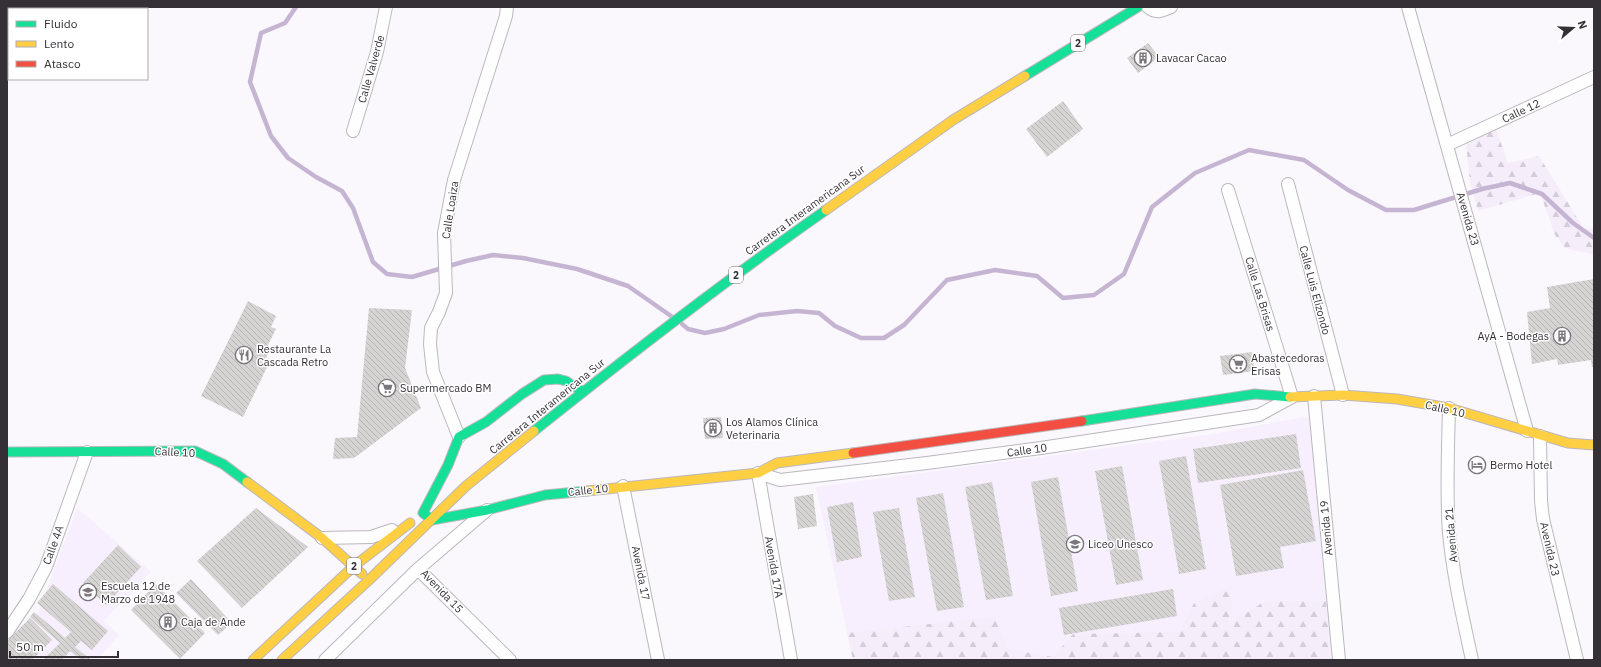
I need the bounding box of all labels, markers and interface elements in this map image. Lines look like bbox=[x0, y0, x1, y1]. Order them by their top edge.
legend bbox=[8, 8, 148, 80]
north arrow bbox=[1553, 8, 1593, 48]
text: Fluido bbox=[44, 16, 78, 31]
text: N bbox=[1575, 19, 1590, 31]
street label: Calle Valverde bbox=[355, 33, 387, 105]
road number: 2 bbox=[1071, 35, 1085, 51]
text: Lento bbox=[44, 36, 74, 51]
building icon: Lavacar Cacao bbox=[1133, 48, 1153, 68]
place label: Lavacar Cacao bbox=[1156, 51, 1227, 65]
text: Atasco bbox=[44, 56, 81, 71]
street label: Calle 12 bbox=[1500, 96, 1542, 126]
street label: Carretera Interamericana Sur bbox=[742, 162, 868, 258]
street label: Calle Loaiza bbox=[439, 180, 462, 240]
street label: Avenida 23 bbox=[1454, 191, 1482, 247]
street label: Calle Luis Elizondo bbox=[1296, 244, 1334, 336]
street label: Calle Las Brisas bbox=[1242, 255, 1278, 333]
road number: 2 bbox=[729, 267, 743, 283]
building icon: AyA - Bodegas bbox=[1552, 326, 1572, 346]
place label: AyA - Bodegas bbox=[1477, 329, 1549, 343]
place label: Restaurante La Cascada Retro bbox=[257, 342, 331, 369]
restaurant icon: Restaurante La Cascada Retro bbox=[234, 345, 254, 365]
place label: Abastecedoras Erisas bbox=[1251, 351, 1325, 378]
supermarket icon: Abastecedoras Erisas bbox=[1228, 354, 1248, 374]
street label: Carretera Interamericana Sur bbox=[486, 355, 608, 457]
supermarket icon: Supermercado BM bbox=[377, 378, 397, 398]
place label: Supermercado BM bbox=[400, 381, 491, 395]
street label: Calle 10 bbox=[1424, 398, 1466, 420]
place label: Los Alamos Clínica Veterinaria bbox=[726, 415, 818, 442]
building icon: Los Alamos Clínica Veterinaria bbox=[703, 418, 723, 438]
street label: Calle 10 bbox=[1006, 440, 1048, 460]
street label: Calle 10 bbox=[154, 444, 196, 460]
hotel icon: Bermo Hotel bbox=[1467, 455, 1487, 475]
place label: Bermo Hotel bbox=[1490, 458, 1552, 472]
street label: Calle 10 bbox=[567, 481, 609, 499]
street label: Avenida 19 bbox=[1317, 500, 1335, 556]
street label: Avenida 21 bbox=[1442, 506, 1460, 563]
street label: Avenida 23 bbox=[1537, 521, 1563, 577]
street label: Calle 4A bbox=[39, 523, 67, 567]
school or university icon: Liceo Unesco bbox=[1065, 534, 1085, 554]
street label: Avenida 17A bbox=[762, 535, 786, 599]
place label: Liceo Unesco bbox=[1088, 537, 1153, 551]
street label: Avenida 17 bbox=[629, 545, 653, 601]
road number: 2 bbox=[347, 558, 361, 574]
street label: Avenida 15 bbox=[418, 566, 466, 616]
place label: Escuela 12 de Marzo de 1948 bbox=[101, 579, 175, 606]
school or university icon: Escuela 12 de Marzo de 1948 bbox=[78, 582, 98, 602]
building icon: Caja de Ande bbox=[158, 612, 178, 632]
place label: Caja de Ande bbox=[181, 615, 246, 629]
scale bar bbox=[10, 633, 118, 659]
text: 50 m bbox=[16, 639, 44, 654]

